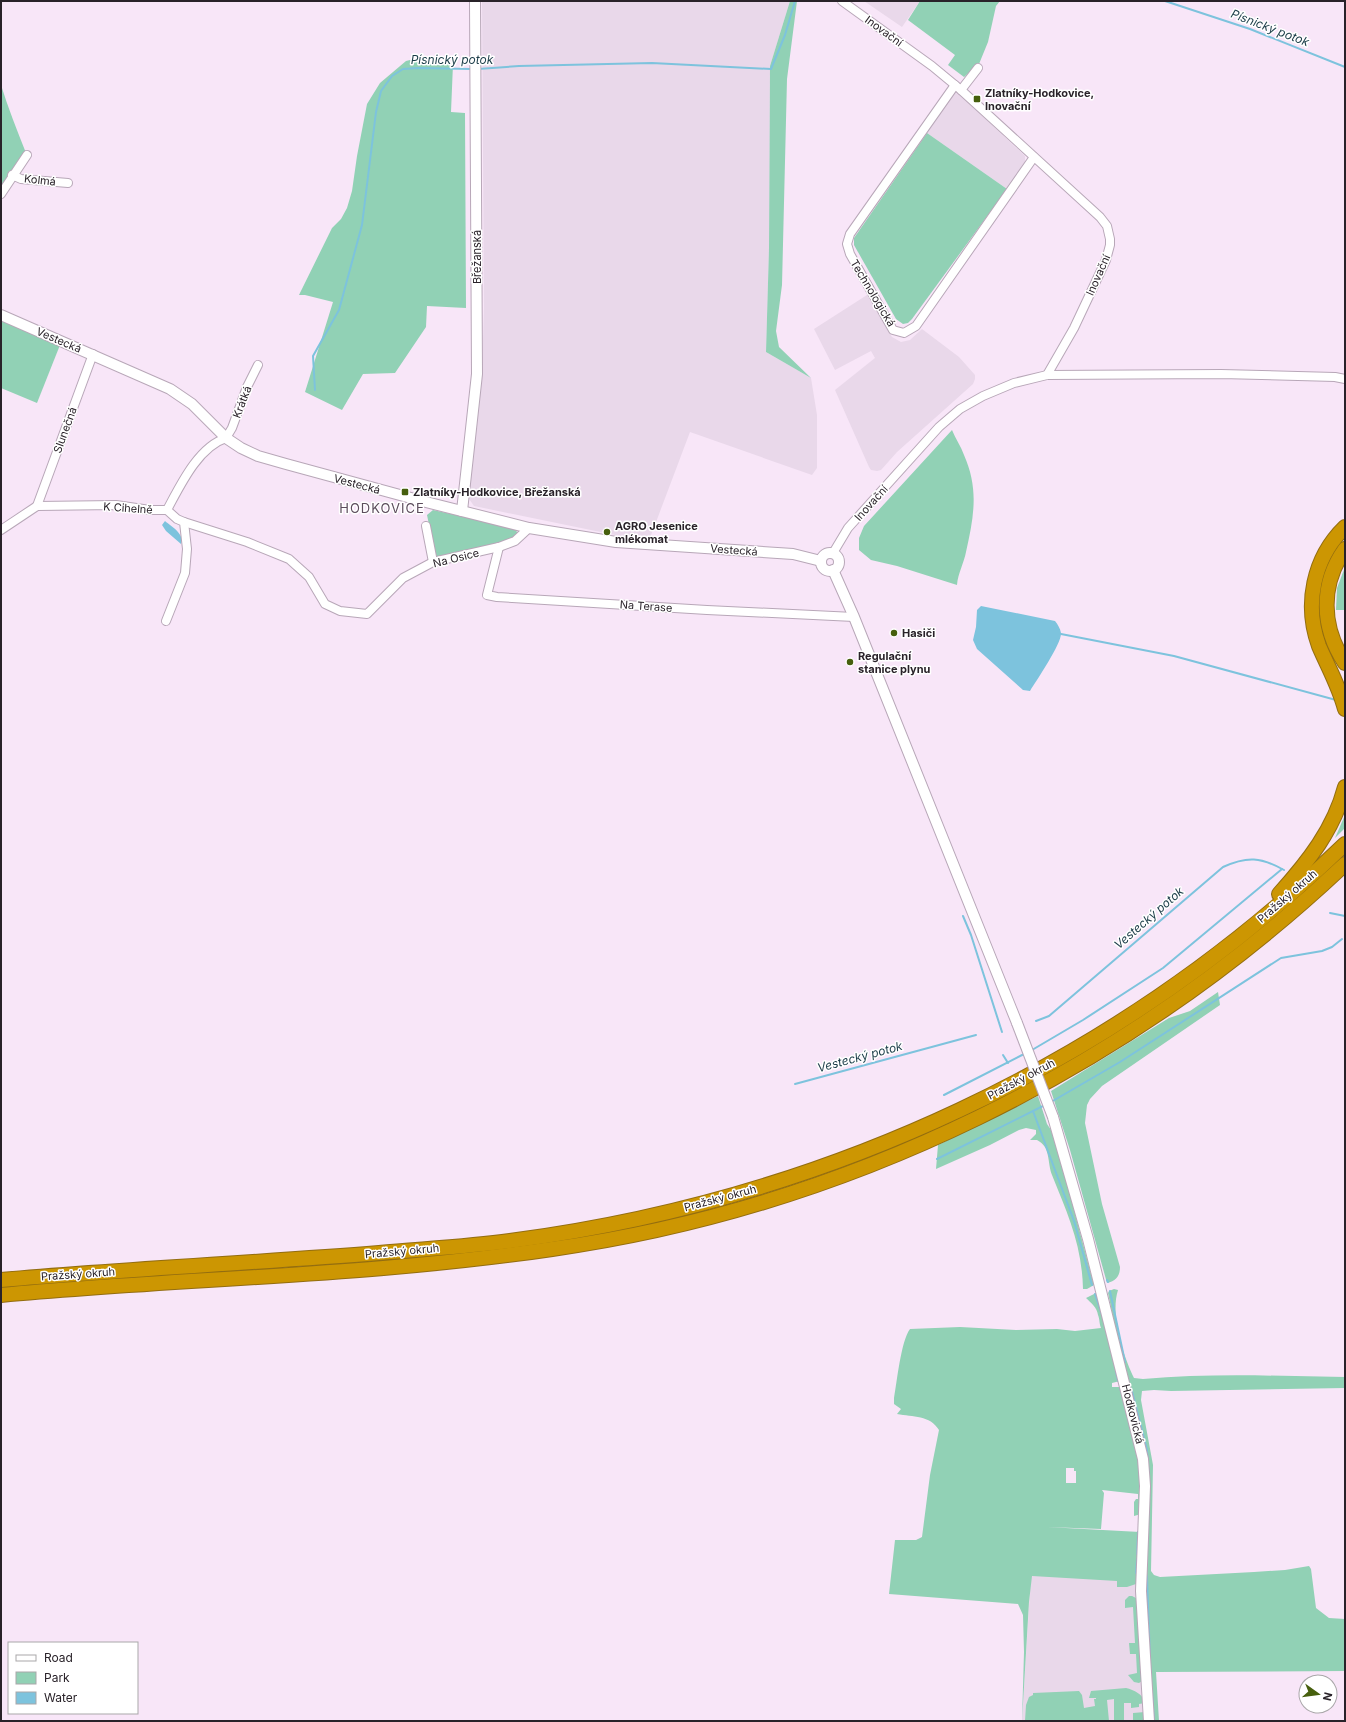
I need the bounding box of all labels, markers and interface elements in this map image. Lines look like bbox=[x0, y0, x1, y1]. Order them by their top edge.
water label: Písnický potok bbox=[1229, 6, 1312, 49]
street label: Inovační bbox=[862, 13, 906, 50]
water label: Písnický potok bbox=[411, 52, 494, 67]
place label: Zlatníky-Hodkovice, Inovační bbox=[985, 86, 1094, 113]
marker: Zlatníky-Hodkovice, Inovační bbox=[972, 94, 982, 104]
street label: Kolmá bbox=[23, 171, 57, 189]
street label: Břežanská bbox=[470, 230, 484, 284]
street label: Inovační bbox=[1083, 252, 1113, 298]
street label: Technologická bbox=[848, 257, 898, 329]
street label: Vestecká bbox=[34, 324, 84, 356]
street label: Krátká bbox=[229, 384, 255, 420]
street label: Slunečná bbox=[50, 405, 80, 455]
street label: Vestecká bbox=[332, 471, 382, 497]
street label: Inovační bbox=[851, 482, 891, 524]
place label: Zlatníky-Hodkovice, Břežanská bbox=[413, 485, 581, 499]
marker: Zlatníky-Hodkovice, Břežanská bbox=[400, 487, 410, 497]
street label: K Cihelně bbox=[103, 499, 153, 517]
district label: HODKOVICE bbox=[339, 500, 425, 516]
place label: AGRO Jesenice mlékomat bbox=[615, 519, 698, 546]
marker: AGRO Jesenice mlékomat bbox=[602, 527, 612, 537]
street label: Vestecká bbox=[710, 541, 758, 559]
street label: Na Osice bbox=[431, 546, 481, 570]
street label: Na Terase bbox=[619, 597, 673, 615]
place label: Hasiči bbox=[902, 626, 935, 640]
marker: Hasiči bbox=[889, 628, 899, 638]
place label: Regulační stanice plynu bbox=[858, 649, 931, 676]
marker: Regulační stanice plynu bbox=[845, 657, 855, 667]
street label: Pražský okruh bbox=[1254, 866, 1320, 926]
water label: Vestecký potok bbox=[1111, 883, 1187, 952]
water label: Vestecký potok bbox=[816, 1038, 904, 1075]
street label: Pražský okruh bbox=[985, 1055, 1057, 1103]
street label: Pražský okruh bbox=[682, 1182, 758, 1214]
street label: Pražský okruh bbox=[364, 1241, 440, 1261]
street label: Pražský okruh bbox=[40, 1264, 116, 1284]
street label: Hodkovická bbox=[1119, 1383, 1147, 1445]
legend bbox=[8, 1642, 138, 1714]
text: Road bbox=[44, 1650, 73, 1665]
text: Park bbox=[44, 1670, 70, 1685]
north arrow bbox=[1298, 1674, 1338, 1714]
text: Water bbox=[44, 1690, 78, 1705]
text: N bbox=[1320, 1691, 1336, 1702]

